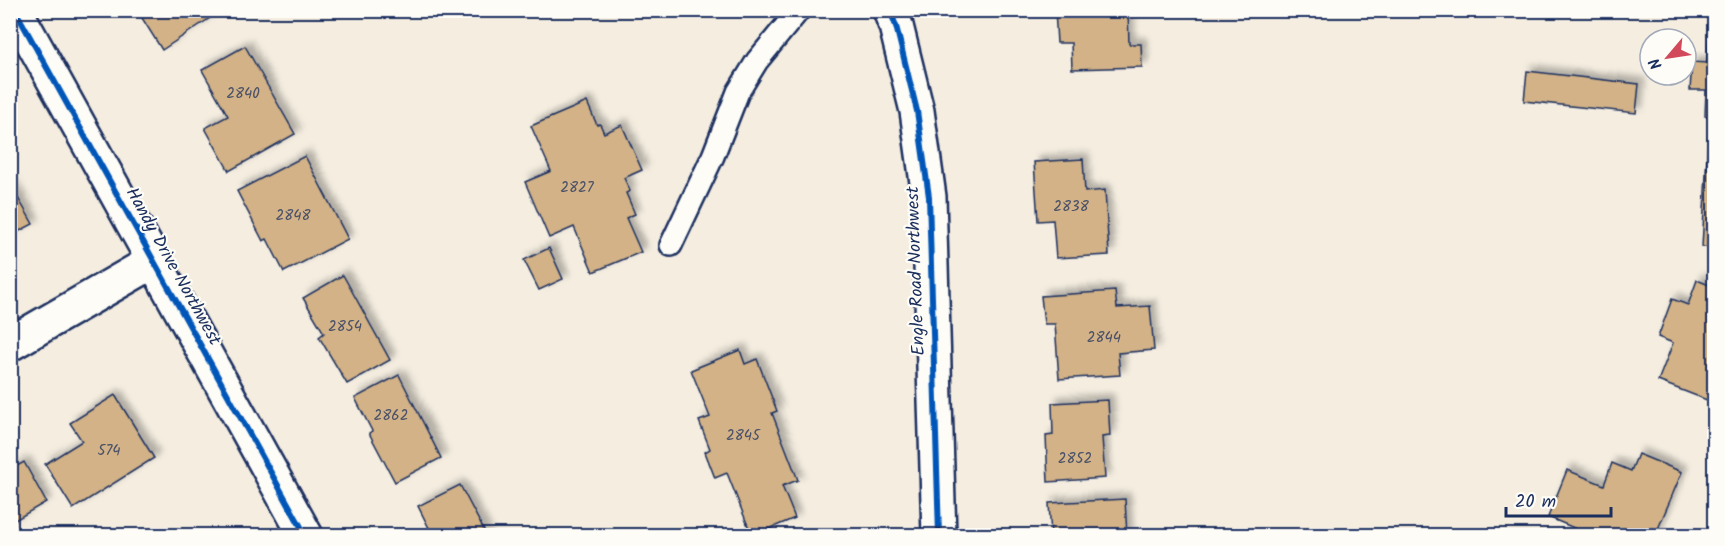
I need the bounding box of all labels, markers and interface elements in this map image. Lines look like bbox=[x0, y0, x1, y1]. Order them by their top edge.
north arrow bbox=[1638, 27, 1698, 87]
text: N bbox=[1643, 53, 1670, 74]
house number: 2840 bbox=[226, 82, 260, 106]
house number: 2827 bbox=[560, 176, 595, 200]
street label: Handy Drive Northwest bbox=[117, 182, 229, 352]
street label: Engle Road Northwest bbox=[899, 185, 934, 356]
house number: 2838 bbox=[1053, 195, 1090, 219]
house number: 2848 bbox=[275, 204, 311, 228]
house number: 2854 bbox=[328, 315, 362, 339]
house number: 2844 bbox=[1087, 326, 1121, 350]
house number: 2862 bbox=[374, 404, 408, 428]
house number: 2845 bbox=[726, 424, 761, 448]
house number: 574 bbox=[97, 439, 121, 463]
house number: 2852 bbox=[1058, 447, 1092, 471]
scale bar bbox=[1506, 480, 1611, 518]
text: 20 m bbox=[1515, 488, 1556, 517]

